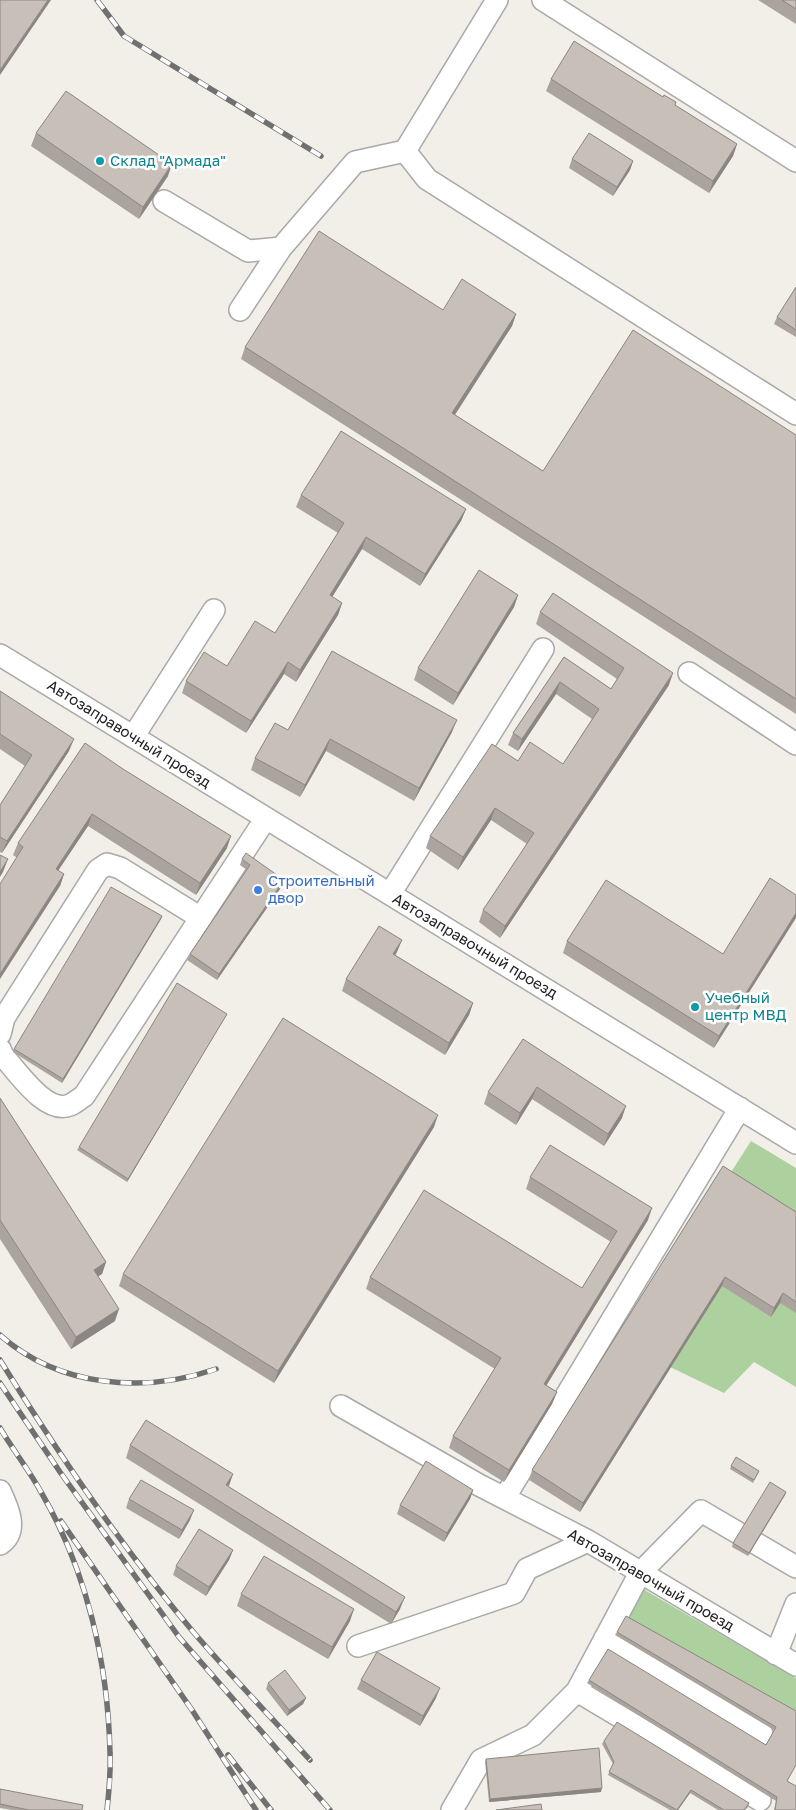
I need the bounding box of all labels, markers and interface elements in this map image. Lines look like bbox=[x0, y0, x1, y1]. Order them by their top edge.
place label: Склад "Армада" bbox=[110, 151, 226, 169]
marker: Склад "Армада" bbox=[94, 155, 106, 167]
street label: Автозаправочный проезд bbox=[44, 675, 215, 791]
place label: Строительный двор bbox=[268, 871, 375, 906]
marker: Строительный двор bbox=[252, 884, 264, 896]
street label: Автозаправочный проезд bbox=[390, 889, 561, 1002]
place label: Учебный центр МВД bbox=[705, 988, 786, 1023]
marker: Учебный центр МВД bbox=[689, 1001, 701, 1013]
street label: Автозаправочный проезд bbox=[565, 1524, 738, 1634]

